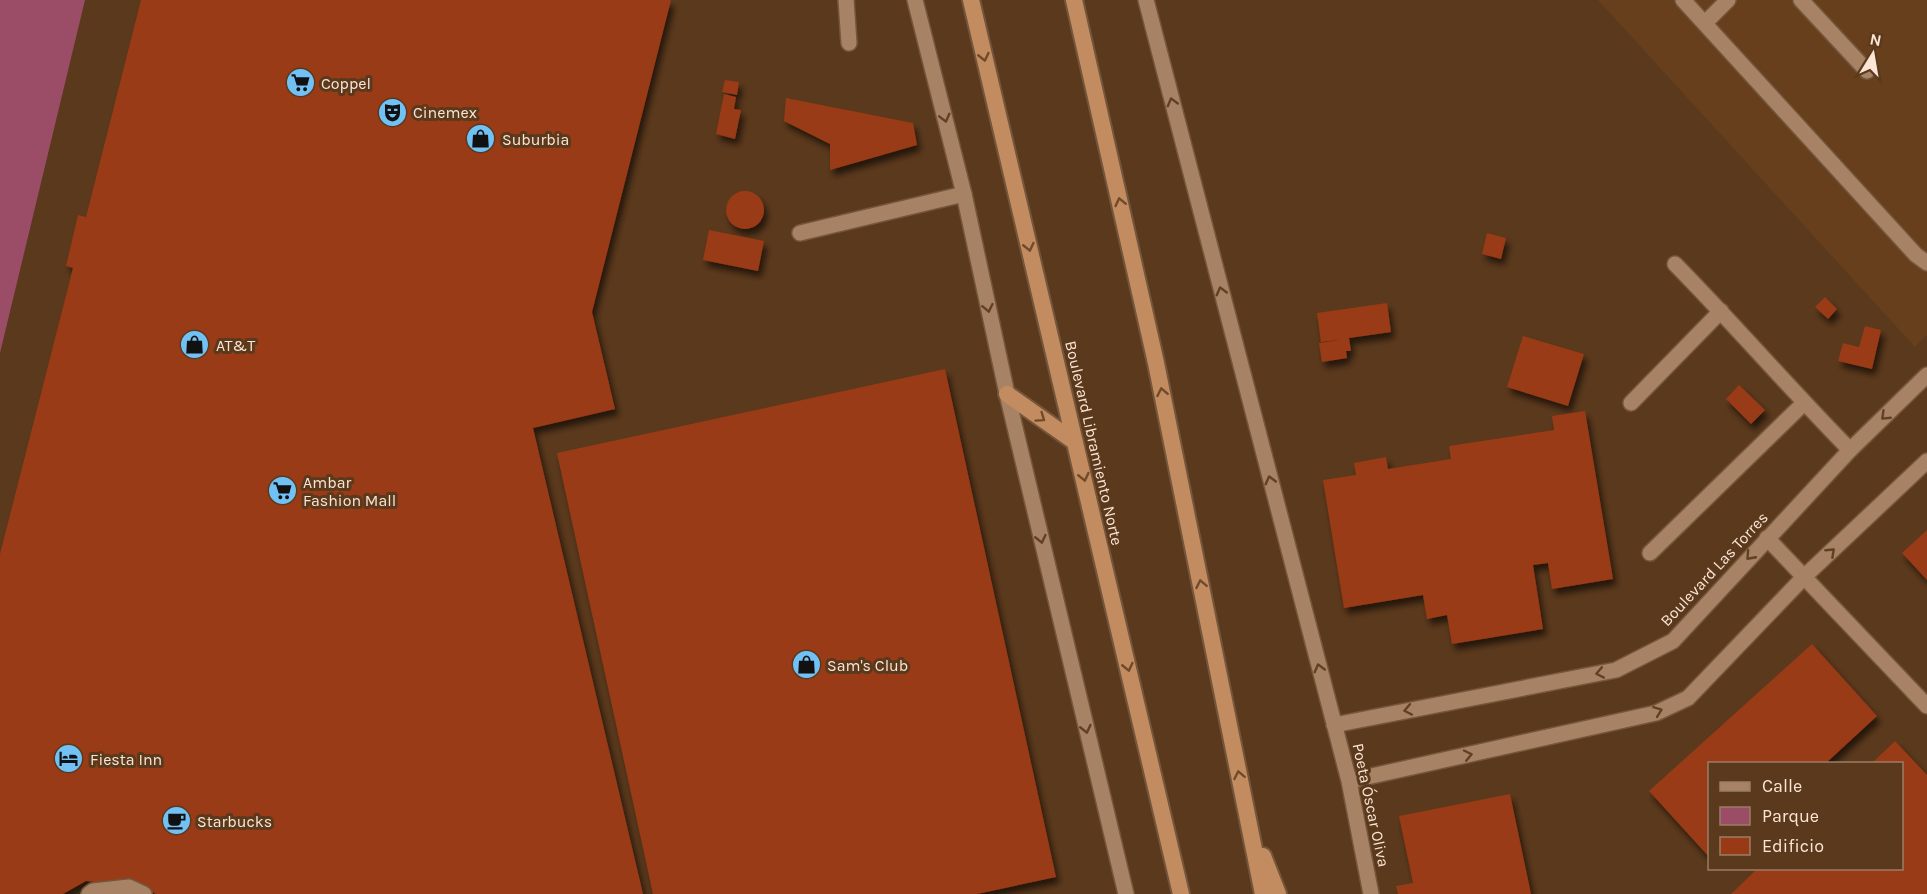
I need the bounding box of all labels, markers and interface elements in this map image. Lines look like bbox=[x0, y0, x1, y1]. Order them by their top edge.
north arrow bbox=[1843, 24, 1903, 84]
text: N bbox=[1868, 29, 1883, 50]
one-way arrow bbox=[977, 52, 990, 62]
supermarket icon: Coppel bbox=[284, 67, 316, 99]
place label: Coppel bbox=[321, 74, 371, 93]
theatre icon: Cinemex bbox=[376, 96, 408, 128]
one-way arrow bbox=[1167, 97, 1179, 108]
place label: Cinemex bbox=[413, 103, 477, 122]
one-way arrow bbox=[937, 113, 950, 123]
shop icon: Suburbia bbox=[465, 123, 497, 155]
place label: Suburbia bbox=[502, 130, 569, 149]
one-way arrow bbox=[1114, 197, 1127, 207]
one-way arrow bbox=[1022, 241, 1035, 251]
one-way arrow bbox=[1216, 286, 1228, 297]
one-way arrow bbox=[981, 303, 994, 313]
shop icon: AT&T bbox=[179, 329, 211, 361]
place label: AT&T bbox=[216, 336, 255, 355]
street label: Boulevard Libramiento Norte bbox=[1061, 339, 1127, 547]
one-way arrow bbox=[1156, 388, 1169, 398]
one-way arrow bbox=[1881, 408, 1892, 419]
one-way arrow bbox=[1035, 411, 1046, 422]
one-way arrow bbox=[1076, 472, 1089, 482]
place label: Ambar Fashion Mall bbox=[303, 473, 396, 510]
supermarket icon: Ambar Fashion Mall bbox=[266, 475, 298, 507]
one-way arrow bbox=[1265, 475, 1277, 485]
street label: Boulevard Las Torres bbox=[1656, 508, 1772, 630]
one-way arrow bbox=[1034, 534, 1047, 544]
one-way arrow bbox=[1824, 548, 1834, 559]
one-way arrow bbox=[1746, 550, 1757, 560]
one-way arrow bbox=[1195, 579, 1208, 589]
shop icon: Sam's Club bbox=[790, 649, 822, 681]
place label: Sam's Club bbox=[827, 656, 908, 675]
one-way arrow bbox=[1121, 662, 1134, 672]
one-way arrow bbox=[1314, 663, 1326, 674]
one-way arrow bbox=[1595, 666, 1605, 679]
one-way arrow bbox=[1404, 703, 1414, 716]
one-way arrow bbox=[1652, 706, 1663, 719]
one-way arrow bbox=[1079, 723, 1092, 733]
street label: Poeta Óscar Oliva bbox=[1349, 741, 1393, 869]
hotel icon: Fiesta Inn bbox=[53, 743, 85, 775]
one-way arrow bbox=[1463, 749, 1473, 762]
place label: Fiesta Inn bbox=[90, 750, 162, 769]
legend bbox=[1708, 762, 1903, 870]
one-way arrow bbox=[1233, 770, 1246, 780]
text: Calle bbox=[1762, 775, 1802, 797]
cafe icon: Starbucks bbox=[160, 805, 192, 837]
text: Parque bbox=[1762, 805, 1819, 827]
place label: Starbucks bbox=[197, 812, 272, 831]
text: Edificio bbox=[1762, 835, 1824, 857]

